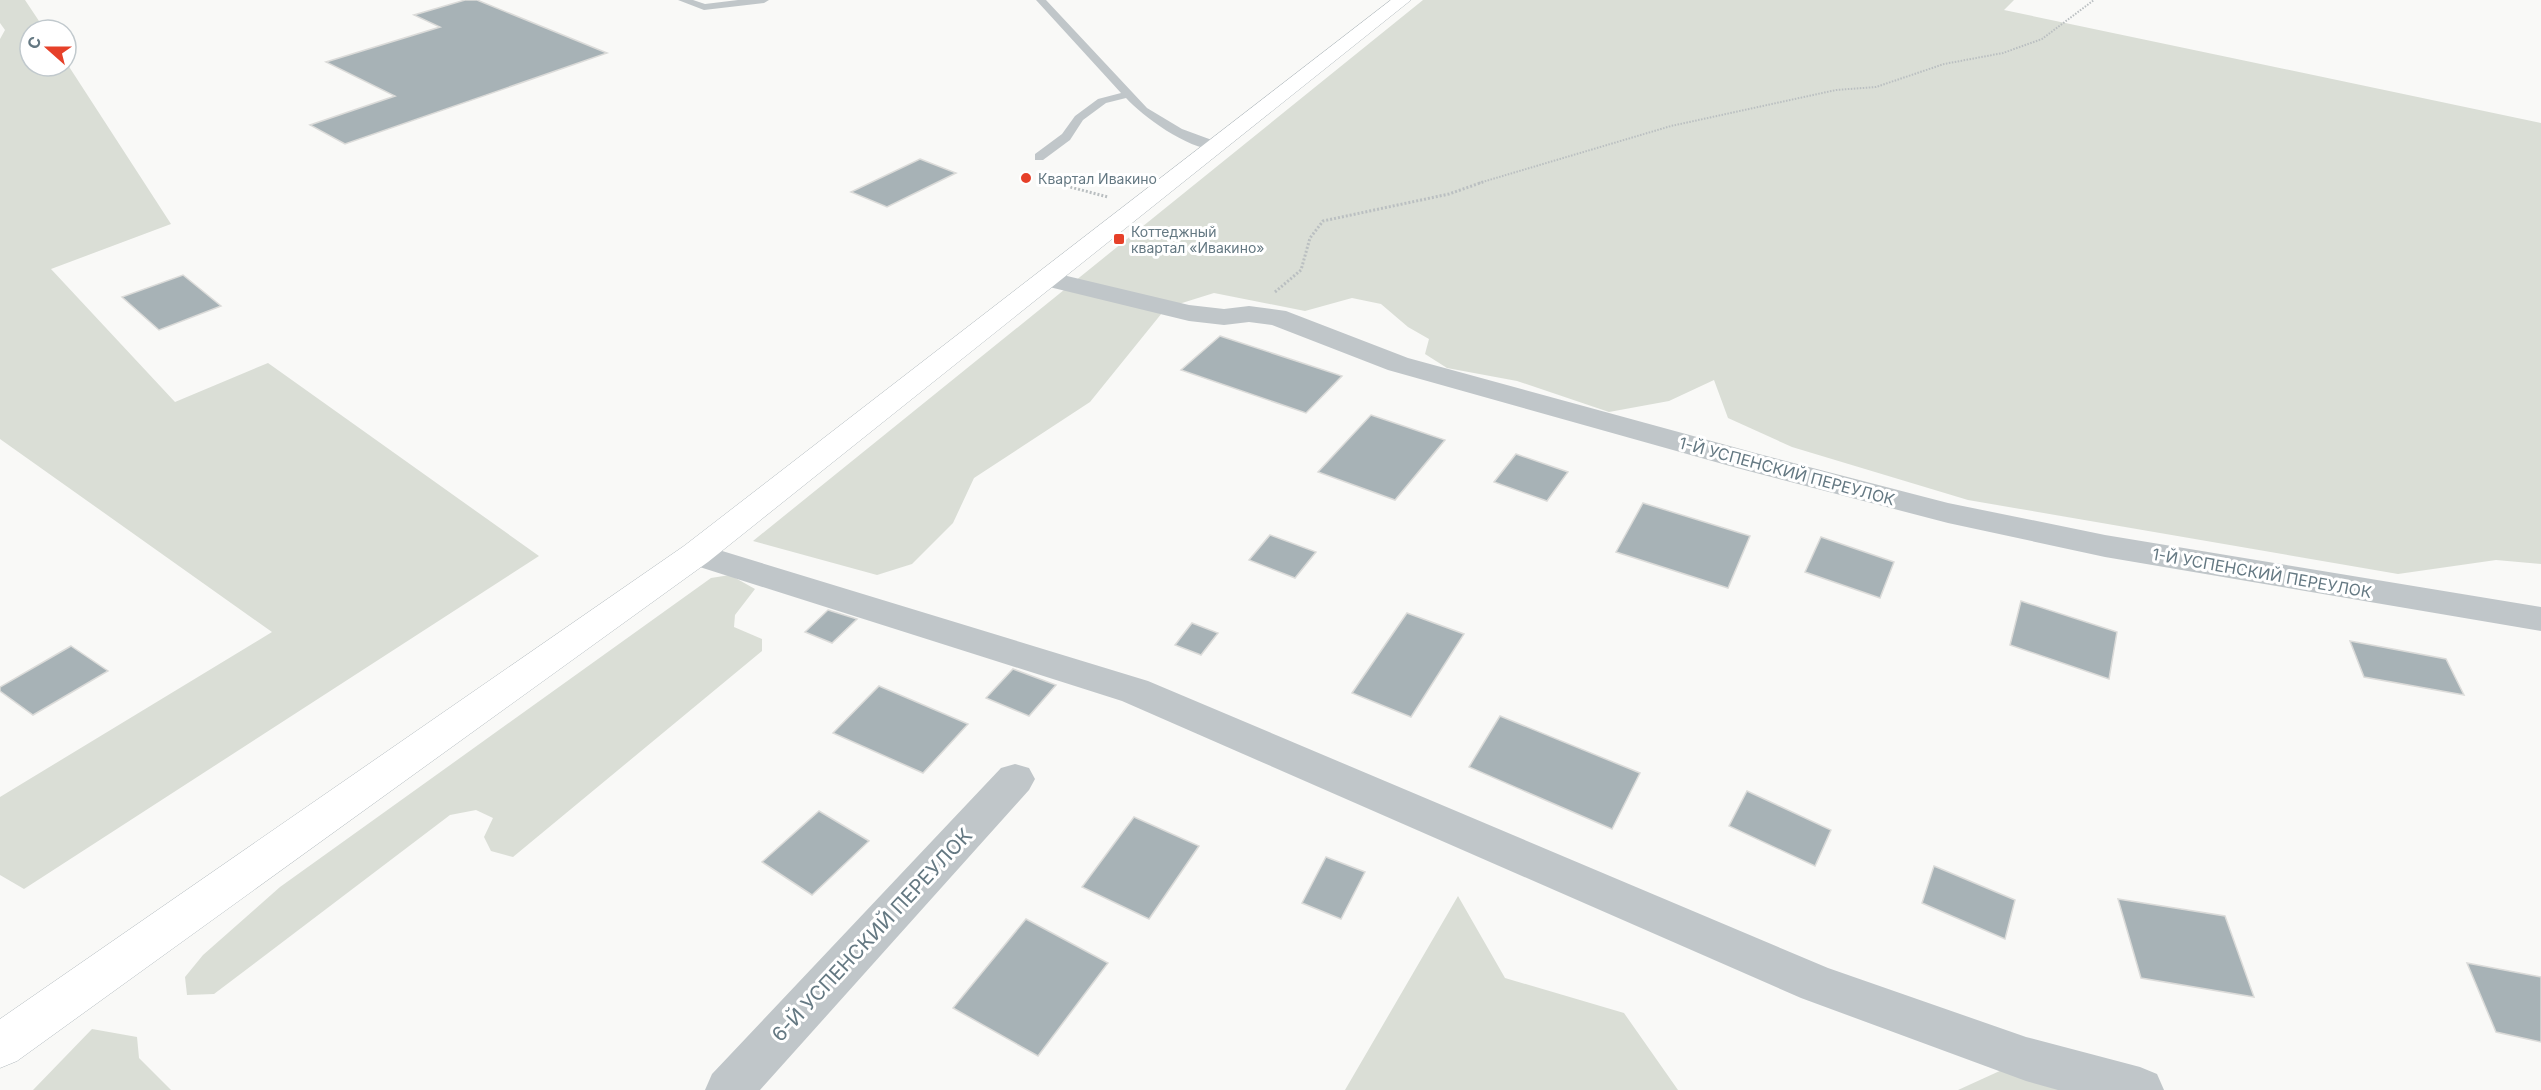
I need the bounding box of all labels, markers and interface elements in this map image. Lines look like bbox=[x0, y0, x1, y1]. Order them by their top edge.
north arrow bbox=[18, 18, 78, 78]
text: С bbox=[23, 33, 46, 52]
place label: Квартал Ивакино bbox=[1038, 170, 1157, 187]
marker: Квартал Ивакино bbox=[1019, 171, 1033, 185]
place label: Коттеджный квартал «Ивакино» bbox=[1131, 223, 1264, 256]
marker: Коттеджный квартал «Ивакино» bbox=[1112, 232, 1126, 246]
street label: 1-Й УСПЕНСКИЙ ПЕРЕУЛОК bbox=[1677, 433, 1897, 510]
street label: 1-Й УСПЕНСКИЙ ПЕРЕУЛОК bbox=[2151, 544, 2374, 602]
street label: 6-Й УСПЕНСКИЙ ПЕРЕУЛОК bbox=[766, 823, 977, 1046]

